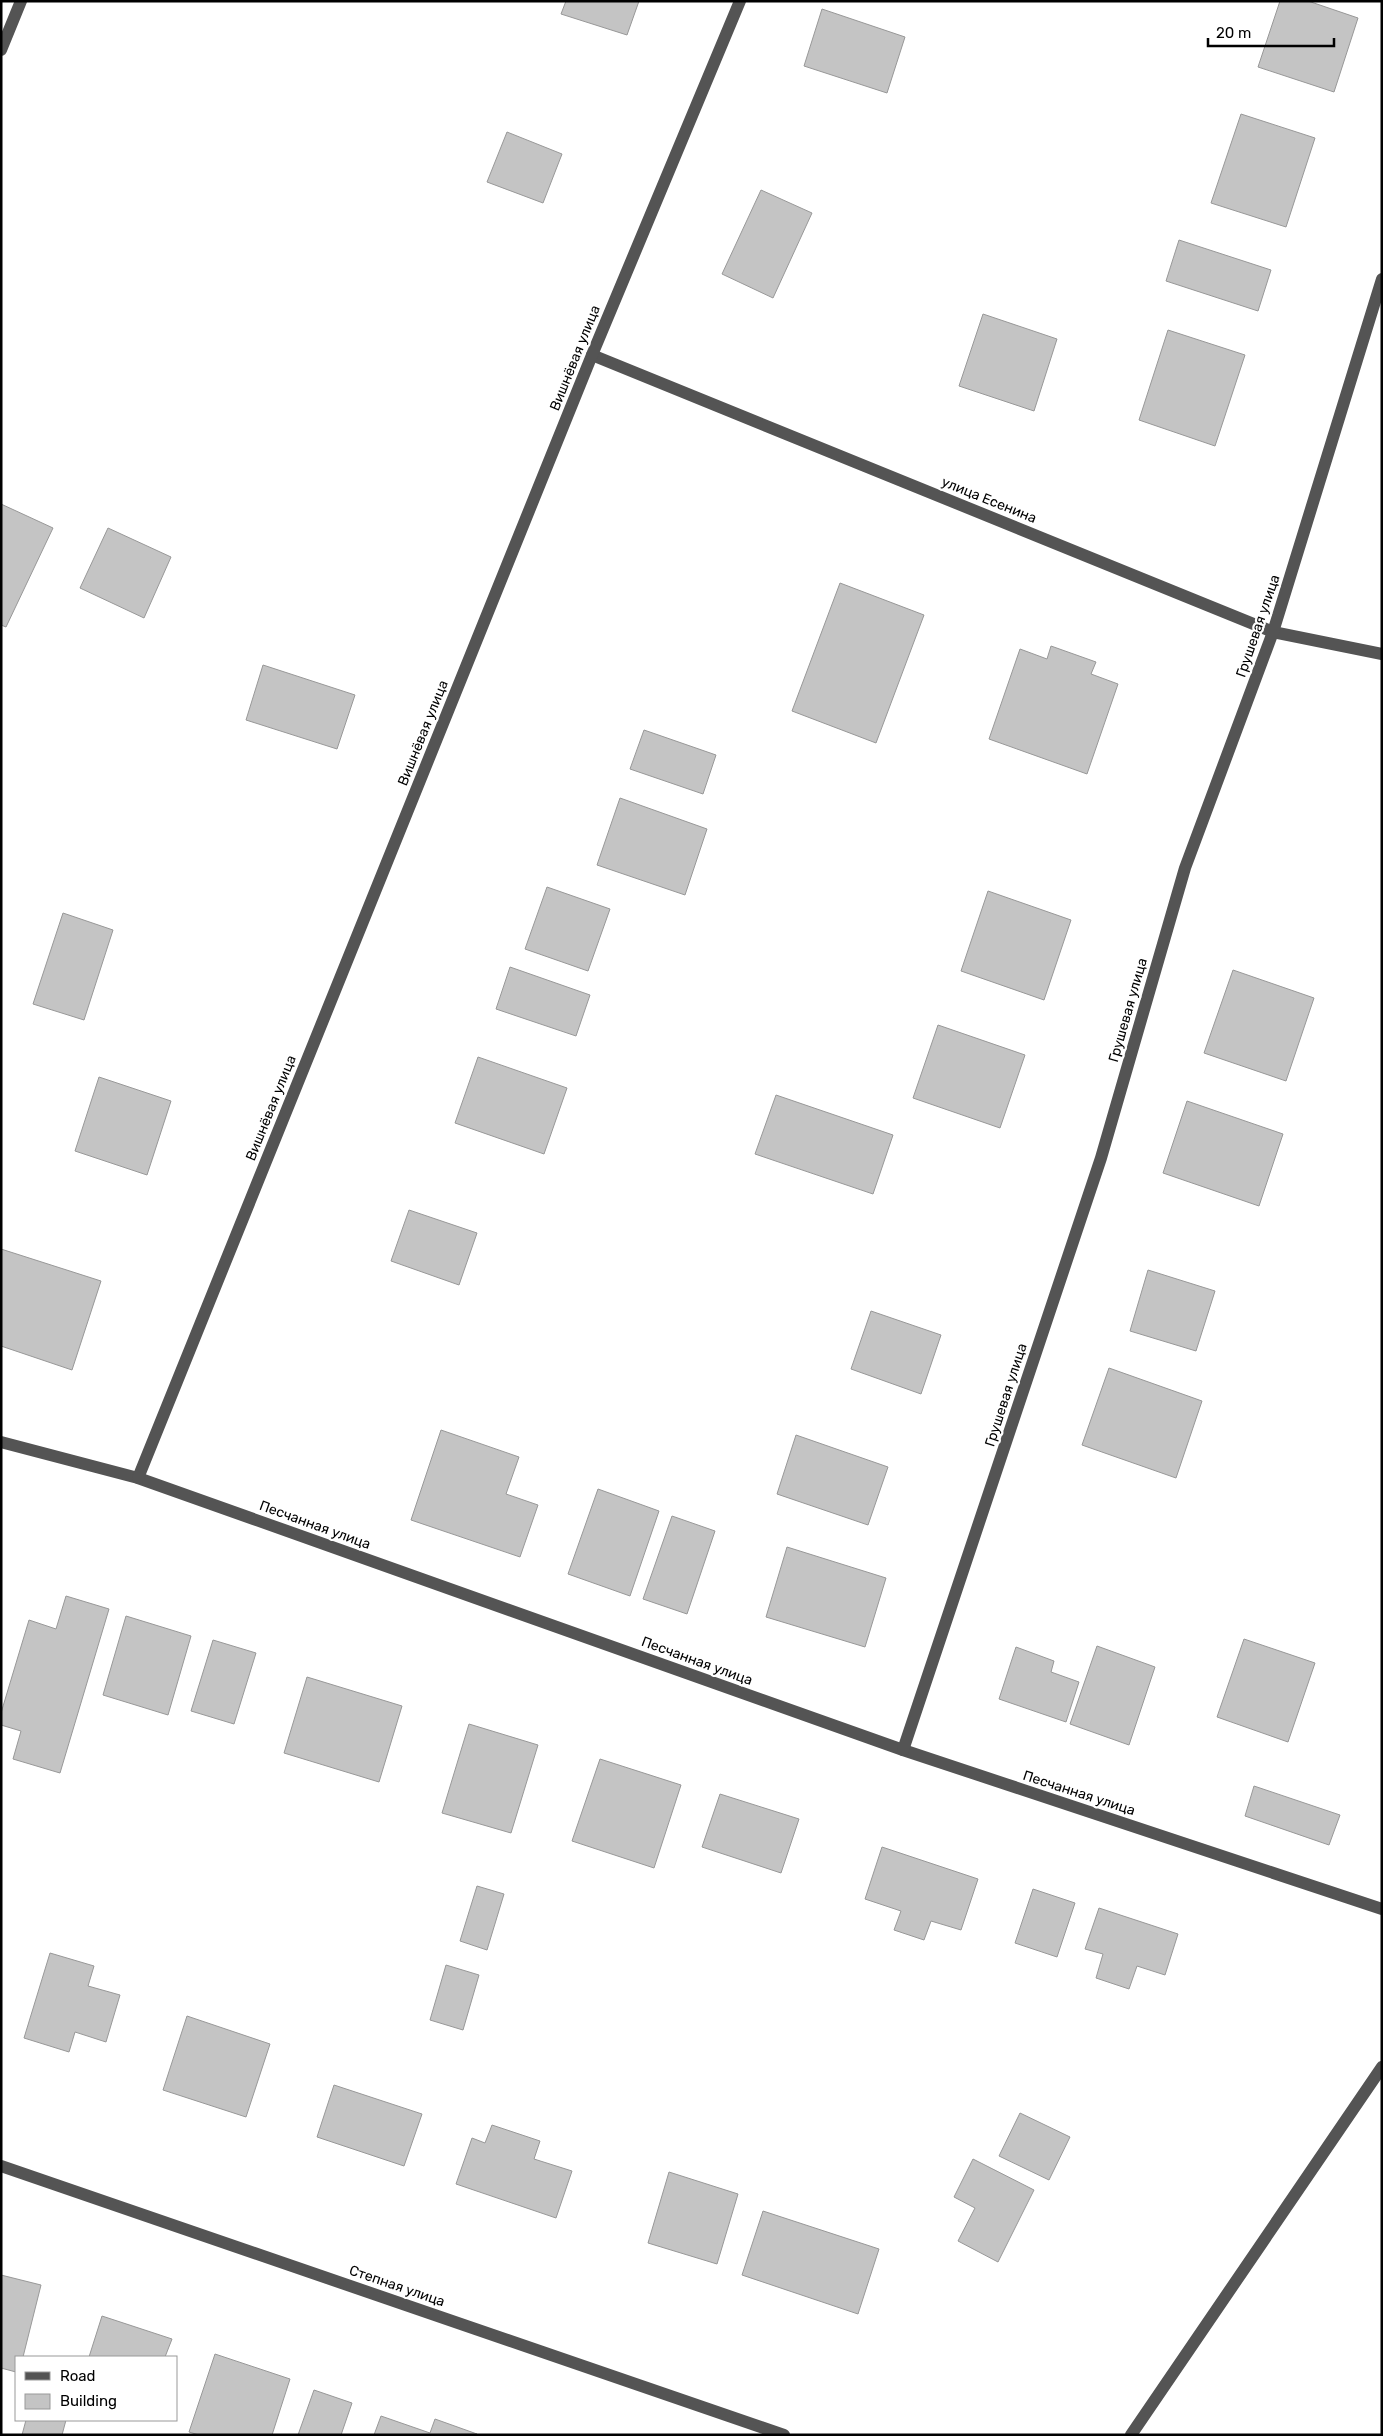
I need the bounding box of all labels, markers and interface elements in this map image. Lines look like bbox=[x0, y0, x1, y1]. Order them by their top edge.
scale bar bbox=[1208, 15, 1334, 47]
text: 20 m bbox=[1216, 24, 1251, 42]
street label: Вишнёвая улица bbox=[546, 303, 604, 413]
street label: улица Есенина bbox=[939, 473, 1039, 527]
street label: Грушевая улица bbox=[1232, 572, 1284, 680]
street label: Вишнёвая улица bbox=[394, 678, 452, 788]
street label: Грушевая улица bbox=[1105, 956, 1151, 1064]
street label: Вишнёвая улица bbox=[242, 1053, 300, 1163]
street label: Грушевая улица bbox=[981, 1341, 1031, 1449]
street label: Песчанная улица bbox=[257, 1497, 373, 1553]
street label: Песчанная улица bbox=[639, 1633, 755, 1689]
street label: Песчанная улица bbox=[1021, 1767, 1137, 1819]
street label: Степная улица bbox=[347, 2262, 447, 2310]
legend bbox=[15, 2356, 178, 2421]
text: Road bbox=[60, 2367, 96, 2385]
text: Building bbox=[60, 2392, 117, 2410]

